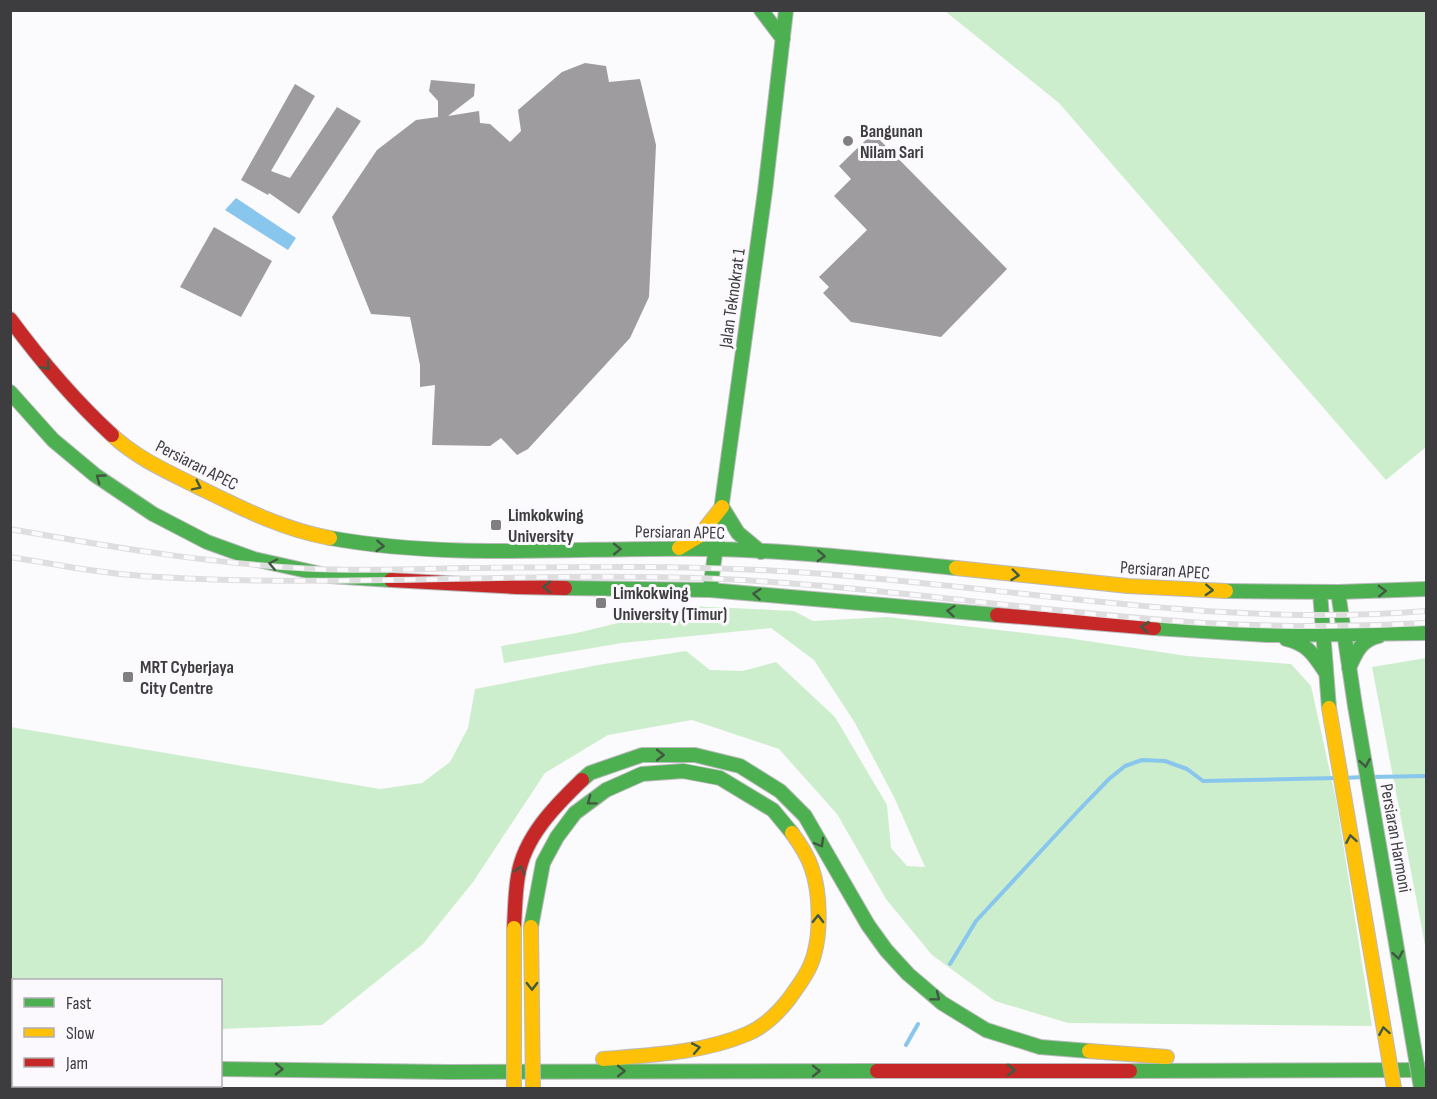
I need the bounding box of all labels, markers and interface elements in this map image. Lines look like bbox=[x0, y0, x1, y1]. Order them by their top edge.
place label: Bangunan Nilam Sari bbox=[860, 121, 924, 163]
marker: Bangunan Nilam Sari bbox=[841, 134, 855, 148]
street label: Jalan Teknokrat 1 bbox=[715, 246, 750, 350]
one-way arrow bbox=[39, 359, 50, 370]
street label: Persiaran APEC bbox=[152, 436, 242, 495]
one-way arrow bbox=[95, 474, 106, 485]
one-way arrow bbox=[190, 479, 201, 490]
place label: Limkokwing University bbox=[508, 505, 584, 547]
marker: Limkokwing University bbox=[489, 518, 503, 532]
street label: Persiaran APEC bbox=[635, 521, 725, 544]
one-way arrow bbox=[376, 539, 385, 552]
one-way arrow bbox=[613, 543, 622, 555]
one-way arrow bbox=[816, 549, 825, 562]
street label: Persiaran APEC bbox=[1119, 557, 1211, 584]
one-way arrow bbox=[269, 558, 279, 571]
one-way arrow bbox=[1010, 568, 1019, 581]
one-way arrow bbox=[542, 581, 551, 594]
place label: Limkokwing University (Timur) bbox=[613, 583, 727, 625]
one-way arrow bbox=[1205, 584, 1214, 597]
one-way arrow bbox=[1378, 584, 1387, 597]
one-way arrow bbox=[752, 588, 761, 601]
marker: Limkokwing University (Timur) bbox=[594, 596, 608, 610]
one-way arrow bbox=[947, 605, 956, 618]
one-way arrow bbox=[1141, 621, 1150, 634]
place label: MRT Cyberjaya City Centre bbox=[140, 657, 234, 699]
marker: MRT Cyberjaya City Centre bbox=[121, 670, 135, 684]
one-way arrow bbox=[655, 749, 664, 761]
one-way arrow bbox=[1358, 759, 1370, 768]
street label: Persiaran Harmoni bbox=[1376, 782, 1415, 894]
one-way arrow bbox=[586, 794, 597, 805]
one-way arrow bbox=[1346, 834, 1358, 843]
one-way arrow bbox=[813, 837, 825, 847]
one-way arrow bbox=[513, 865, 526, 875]
one-way arrow bbox=[811, 914, 824, 923]
one-way arrow bbox=[1391, 950, 1404, 960]
legend bbox=[12, 979, 222, 1087]
one-way arrow bbox=[526, 981, 538, 990]
one-way arrow bbox=[929, 990, 940, 1001]
text: Fast bbox=[66, 993, 92, 1014]
text: Slow bbox=[66, 1023, 95, 1044]
one-way arrow bbox=[1378, 1026, 1391, 1036]
one-way arrow bbox=[691, 1042, 701, 1055]
text: Jam bbox=[65, 1053, 88, 1074]
one-way arrow bbox=[274, 1063, 283, 1075]
one-way arrow bbox=[1006, 1064, 1015, 1076]
one-way arrow bbox=[616, 1065, 625, 1077]
one-way arrow bbox=[811, 1065, 820, 1077]

